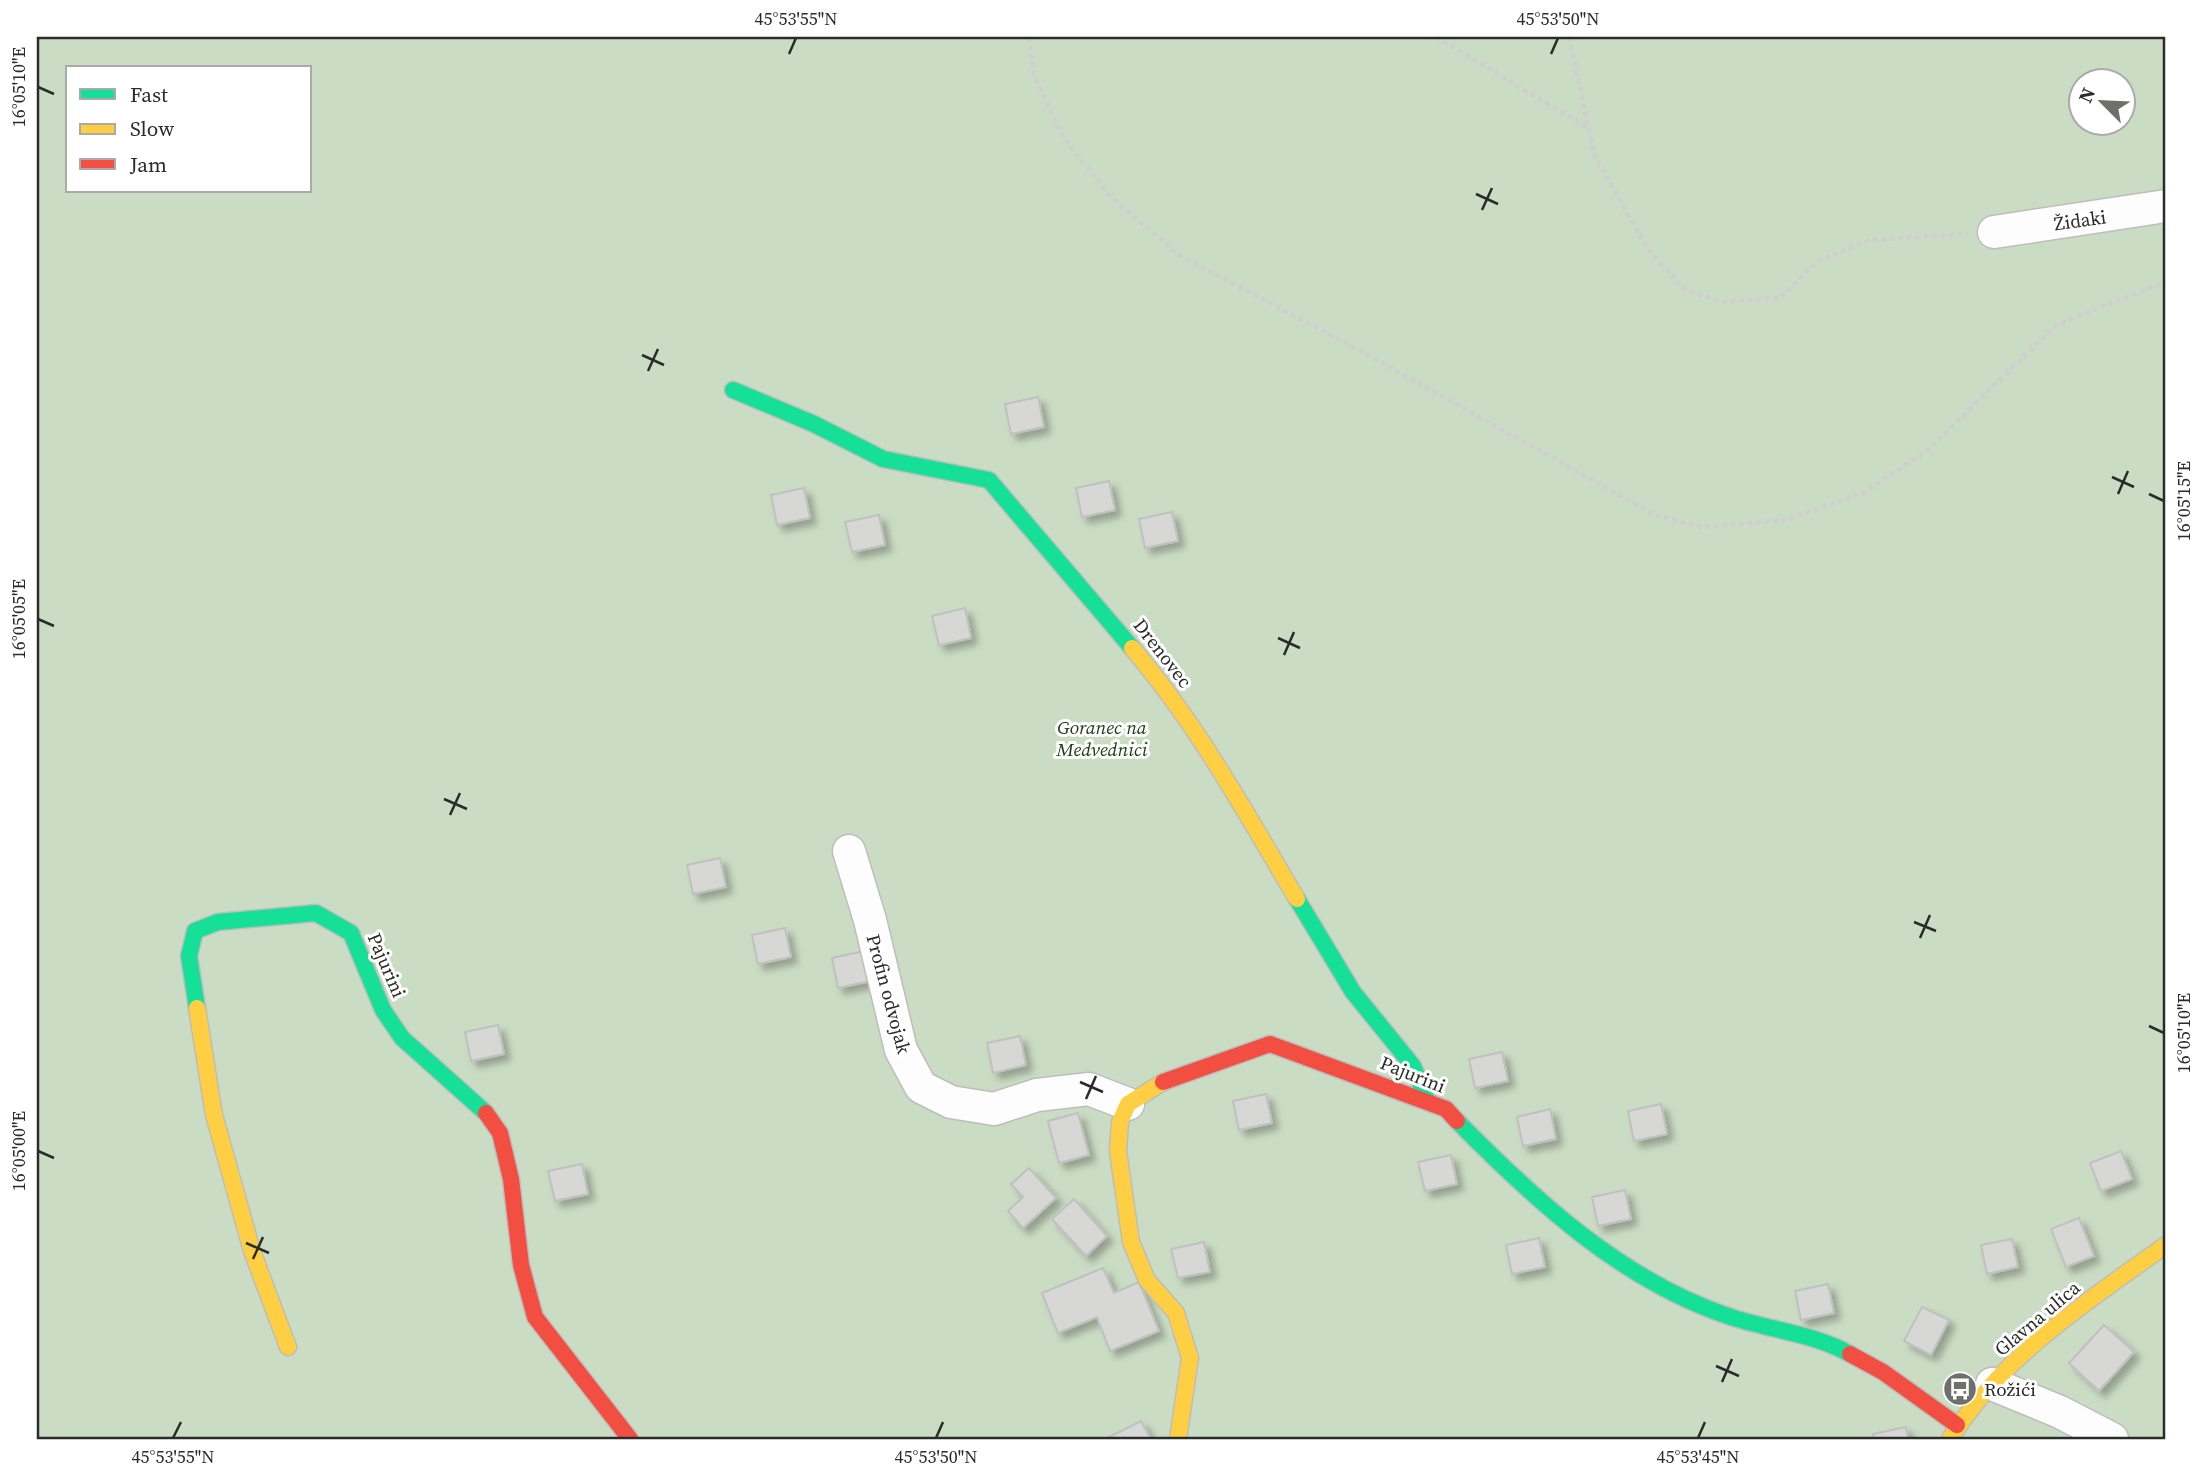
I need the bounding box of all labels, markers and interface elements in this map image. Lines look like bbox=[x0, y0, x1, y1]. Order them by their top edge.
text: 45°53'55"N bbox=[755, 6, 837, 31]
text: 45°53'50"N bbox=[1517, 6, 1599, 31]
text: 16°05'10"E bbox=[6, 47, 31, 127]
legend bbox=[66, 66, 312, 192]
north arrow bbox=[2066, 66, 2136, 136]
text: Fast bbox=[130, 80, 168, 109]
text: N bbox=[2072, 83, 2101, 107]
text: Slow bbox=[130, 114, 174, 143]
text: Jam bbox=[129, 150, 167, 179]
street label: Židaki bbox=[2052, 203, 2108, 237]
text: 16°05'15"E bbox=[2171, 461, 2196, 541]
text: 16°05'05"E bbox=[6, 579, 31, 659]
street label: Drenovec bbox=[1128, 613, 1198, 693]
park label: Goranec na Medvednici bbox=[1055, 714, 1148, 762]
street label: Pajurini bbox=[362, 929, 412, 1002]
street label: Profin odvojak bbox=[861, 931, 918, 1057]
text: 16°05'10"E bbox=[2171, 993, 2196, 1073]
street label: Pajurini bbox=[1377, 1049, 1450, 1099]
text: 16°05'00"E bbox=[6, 1111, 31, 1191]
street label: Glavna ulica bbox=[1989, 1274, 2086, 1361]
bus stop icon: Rožići bbox=[1941, 1370, 1979, 1408]
place label: Rožići bbox=[1984, 1376, 2036, 1402]
text: 45°53'55"N bbox=[132, 1444, 214, 1469]
text: 45°53'50"N bbox=[895, 1444, 977, 1469]
text: 45°53'45"N bbox=[1657, 1444, 1739, 1469]

